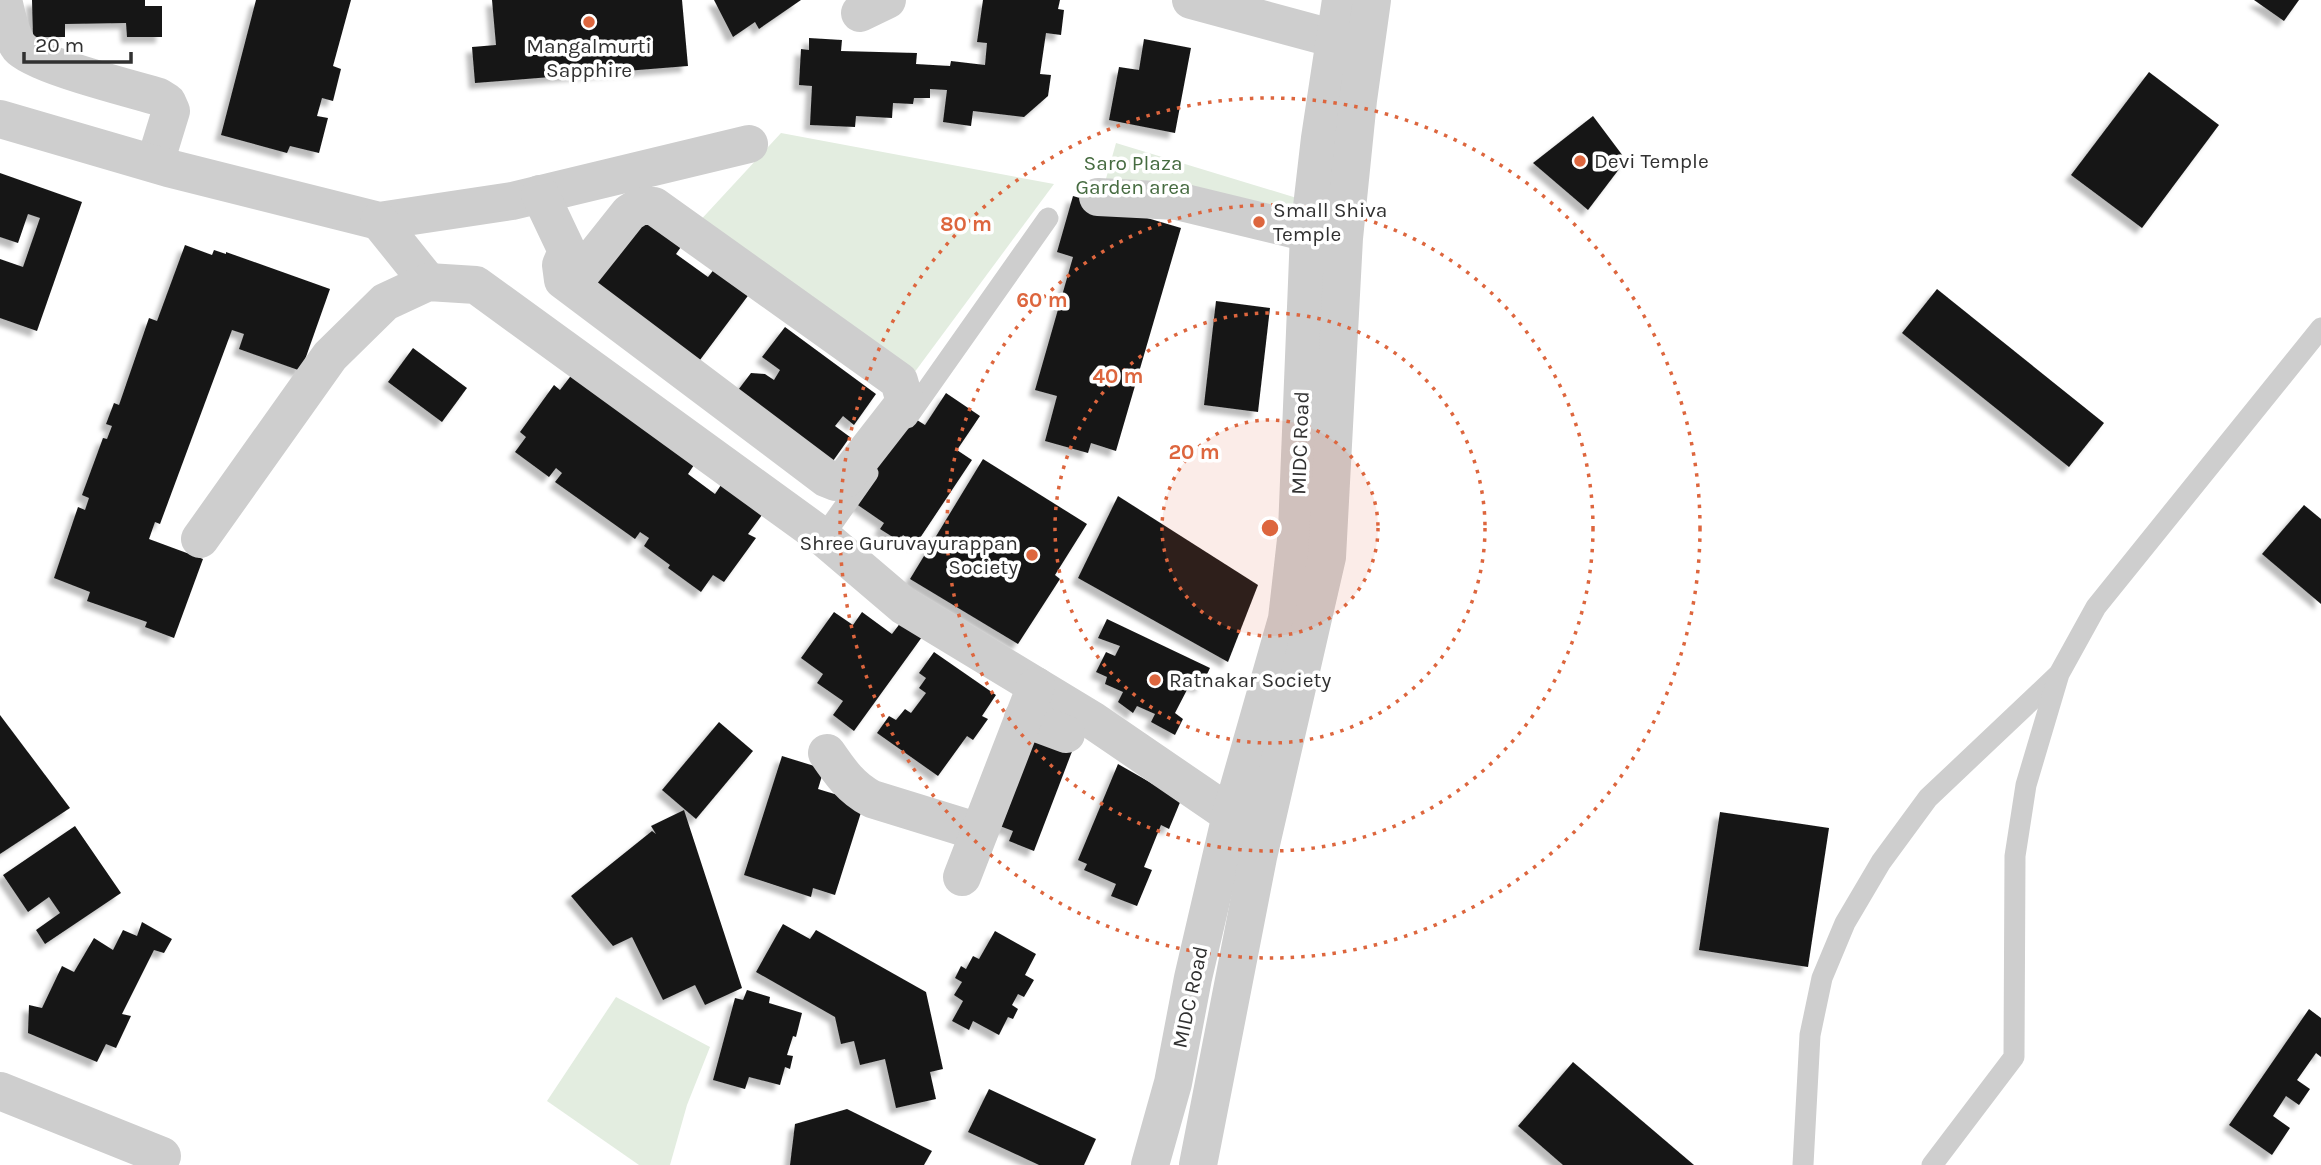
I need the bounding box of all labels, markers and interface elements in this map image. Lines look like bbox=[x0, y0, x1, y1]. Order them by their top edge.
marker: Mangalmurti Sapphire bbox=[581, 14, 597, 30]
scale bar bbox=[24, 21, 131, 65]
text: 20 m bbox=[35, 33, 84, 57]
place label: Mangalmurti Sapphire bbox=[526, 34, 652, 82]
place label: Devi Temple bbox=[1594, 149, 1709, 173]
park label: Saro Plaza Garden area bbox=[1075, 151, 1191, 199]
marker: Devi Temple bbox=[1572, 153, 1588, 169]
place label: Small Shiva Temple bbox=[1273, 198, 1387, 246]
text: 80 m bbox=[940, 212, 992, 236]
marker: Small Shiva Temple bbox=[1251, 214, 1267, 230]
text: 60 m bbox=[1016, 288, 1068, 312]
text: 40 m bbox=[1092, 364, 1144, 388]
street label: MIDC Road bbox=[1286, 391, 1314, 495]
text: 20 m bbox=[1168, 440, 1220, 464]
centre of rings bbox=[1258, 516, 1282, 540]
place label: Shree Guruvayurappan Society bbox=[799, 531, 1018, 579]
marker: Shree Guruvayurappan Society bbox=[1024, 547, 1040, 563]
place label: Ratnakar Society bbox=[1169, 668, 1331, 692]
marker: Ratnakar Society bbox=[1147, 672, 1163, 688]
street label: MIDC Road bbox=[1167, 944, 1213, 1050]

